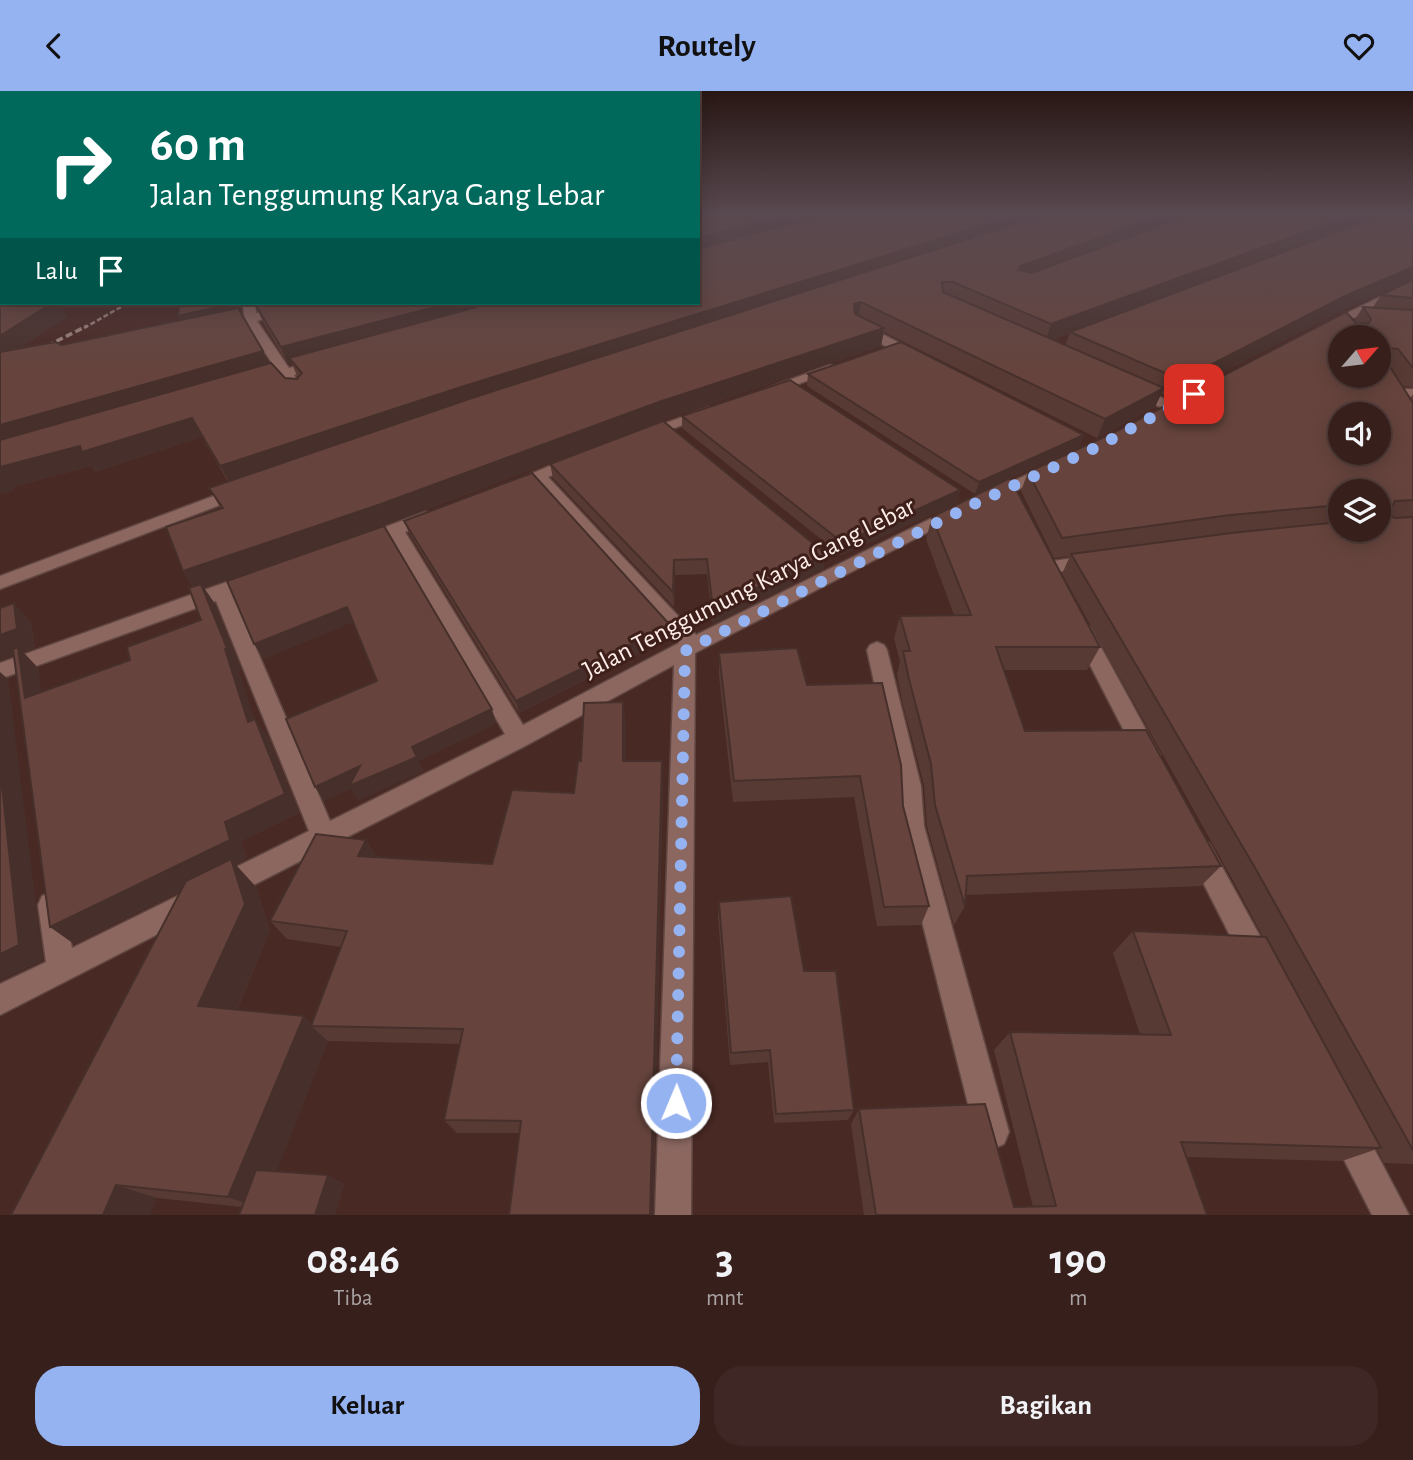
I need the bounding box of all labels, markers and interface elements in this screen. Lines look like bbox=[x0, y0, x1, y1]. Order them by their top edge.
icon: back bbox=[35, 27, 73, 65]
icon: heart bbox=[1340, 27, 1378, 65]
text: Routely bbox=[657, 30, 756, 62]
icon: right bbox=[35, 119, 126, 210]
text: 60 m bbox=[150, 121, 246, 170]
text: Jalan Tenggumung Karya Gang Lebar bbox=[150, 179, 604, 211]
icon: arrive bbox=[92, 252, 130, 290]
text: Lalu bbox=[35, 258, 78, 284]
north arrow bbox=[1328, 325, 1391, 389]
map controls bbox=[1328, 325, 1391, 542]
pin bbox=[1164, 364, 1224, 424]
icon: arrive bbox=[1175, 375, 1213, 413]
button: sound bbox=[1328, 402, 1391, 465]
button: layers bbox=[1328, 479, 1391, 542]
street label: Jalan Tenggumung Karya Gang Lebar bbox=[579, 492, 920, 683]
position arrow bbox=[639, 1066, 713, 1140]
text: 08:46 bbox=[306, 1239, 400, 1281]
text: 3 bbox=[716, 1239, 734, 1281]
text: 190 bbox=[1050, 1239, 1107, 1281]
text: Tiba bbox=[333, 1287, 373, 1310]
text: mnt bbox=[706, 1287, 743, 1310]
text: m bbox=[1069, 1287, 1087, 1310]
button: Keluar bbox=[35, 1366, 700, 1446]
button: Bagikan bbox=[714, 1366, 1378, 1446]

